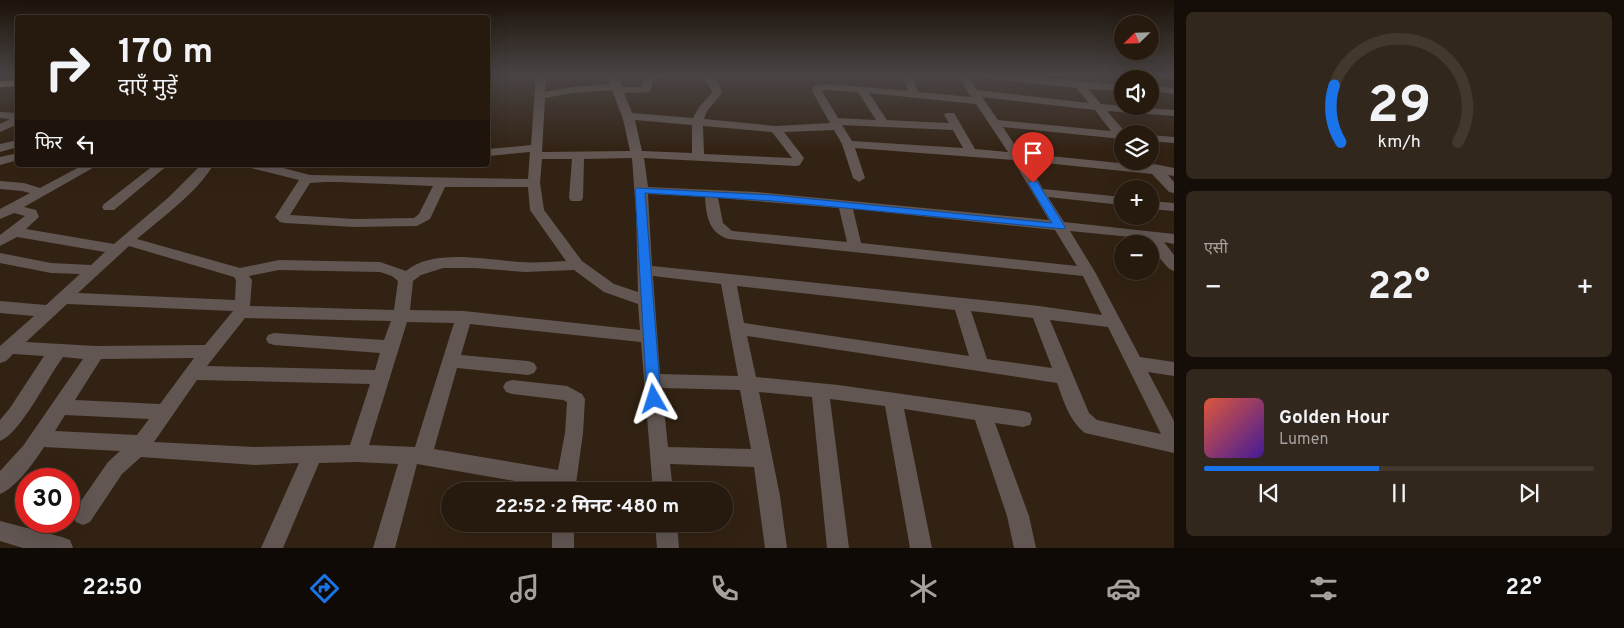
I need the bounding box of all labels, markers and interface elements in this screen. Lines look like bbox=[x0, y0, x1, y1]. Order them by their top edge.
north arrow bbox=[1114, 15, 1159, 60]
map controls bbox=[1114, 15, 1159, 280]
text: 170 m bbox=[118, 31, 213, 75]
icon: right bbox=[35, 35, 100, 100]
button: sound bbox=[1114, 70, 1159, 115]
text: दाएँ मुड़ें bbox=[118, 75, 178, 102]
text: 29 bbox=[1367, 75, 1431, 141]
button: layers bbox=[1114, 125, 1159, 170]
icon: left bbox=[72, 130, 100, 158]
text: km/h bbox=[1377, 131, 1421, 154]
text: फिर bbox=[35, 132, 62, 156]
pin bbox=[1012, 132, 1054, 183]
icon: arrive bbox=[1019, 139, 1047, 167]
button: + bbox=[1114, 180, 1159, 225]
button: − bbox=[1114, 235, 1159, 280]
text: एसी bbox=[1204, 239, 1228, 259]
text: 22° bbox=[1368, 264, 1430, 313]
text: − bbox=[1204, 271, 1222, 307]
text: + bbox=[1576, 271, 1594, 307]
position arrow bbox=[627, 372, 679, 424]
text: Golden Hour bbox=[1279, 406, 1390, 430]
text: Lumen bbox=[1279, 430, 1329, 450]
speed limit sign: 30 bbox=[15, 468, 80, 533]
icon: previous bbox=[1255, 479, 1283, 507]
icon: pause bbox=[1385, 479, 1413, 507]
icon: next bbox=[1515, 479, 1543, 507]
text: 22:52 · 2 मिनट · 480 m bbox=[495, 495, 679, 519]
icon: directions bbox=[307, 571, 342, 606]
icon: music bbox=[507, 571, 542, 606]
icon: phone bbox=[707, 571, 742, 606]
icon: climate bbox=[906, 571, 941, 606]
icon: car bbox=[1106, 571, 1141, 606]
icon: filters bbox=[1306, 571, 1341, 606]
text: 22:50 bbox=[82, 575, 142, 602]
text: 22° bbox=[1506, 575, 1542, 602]

